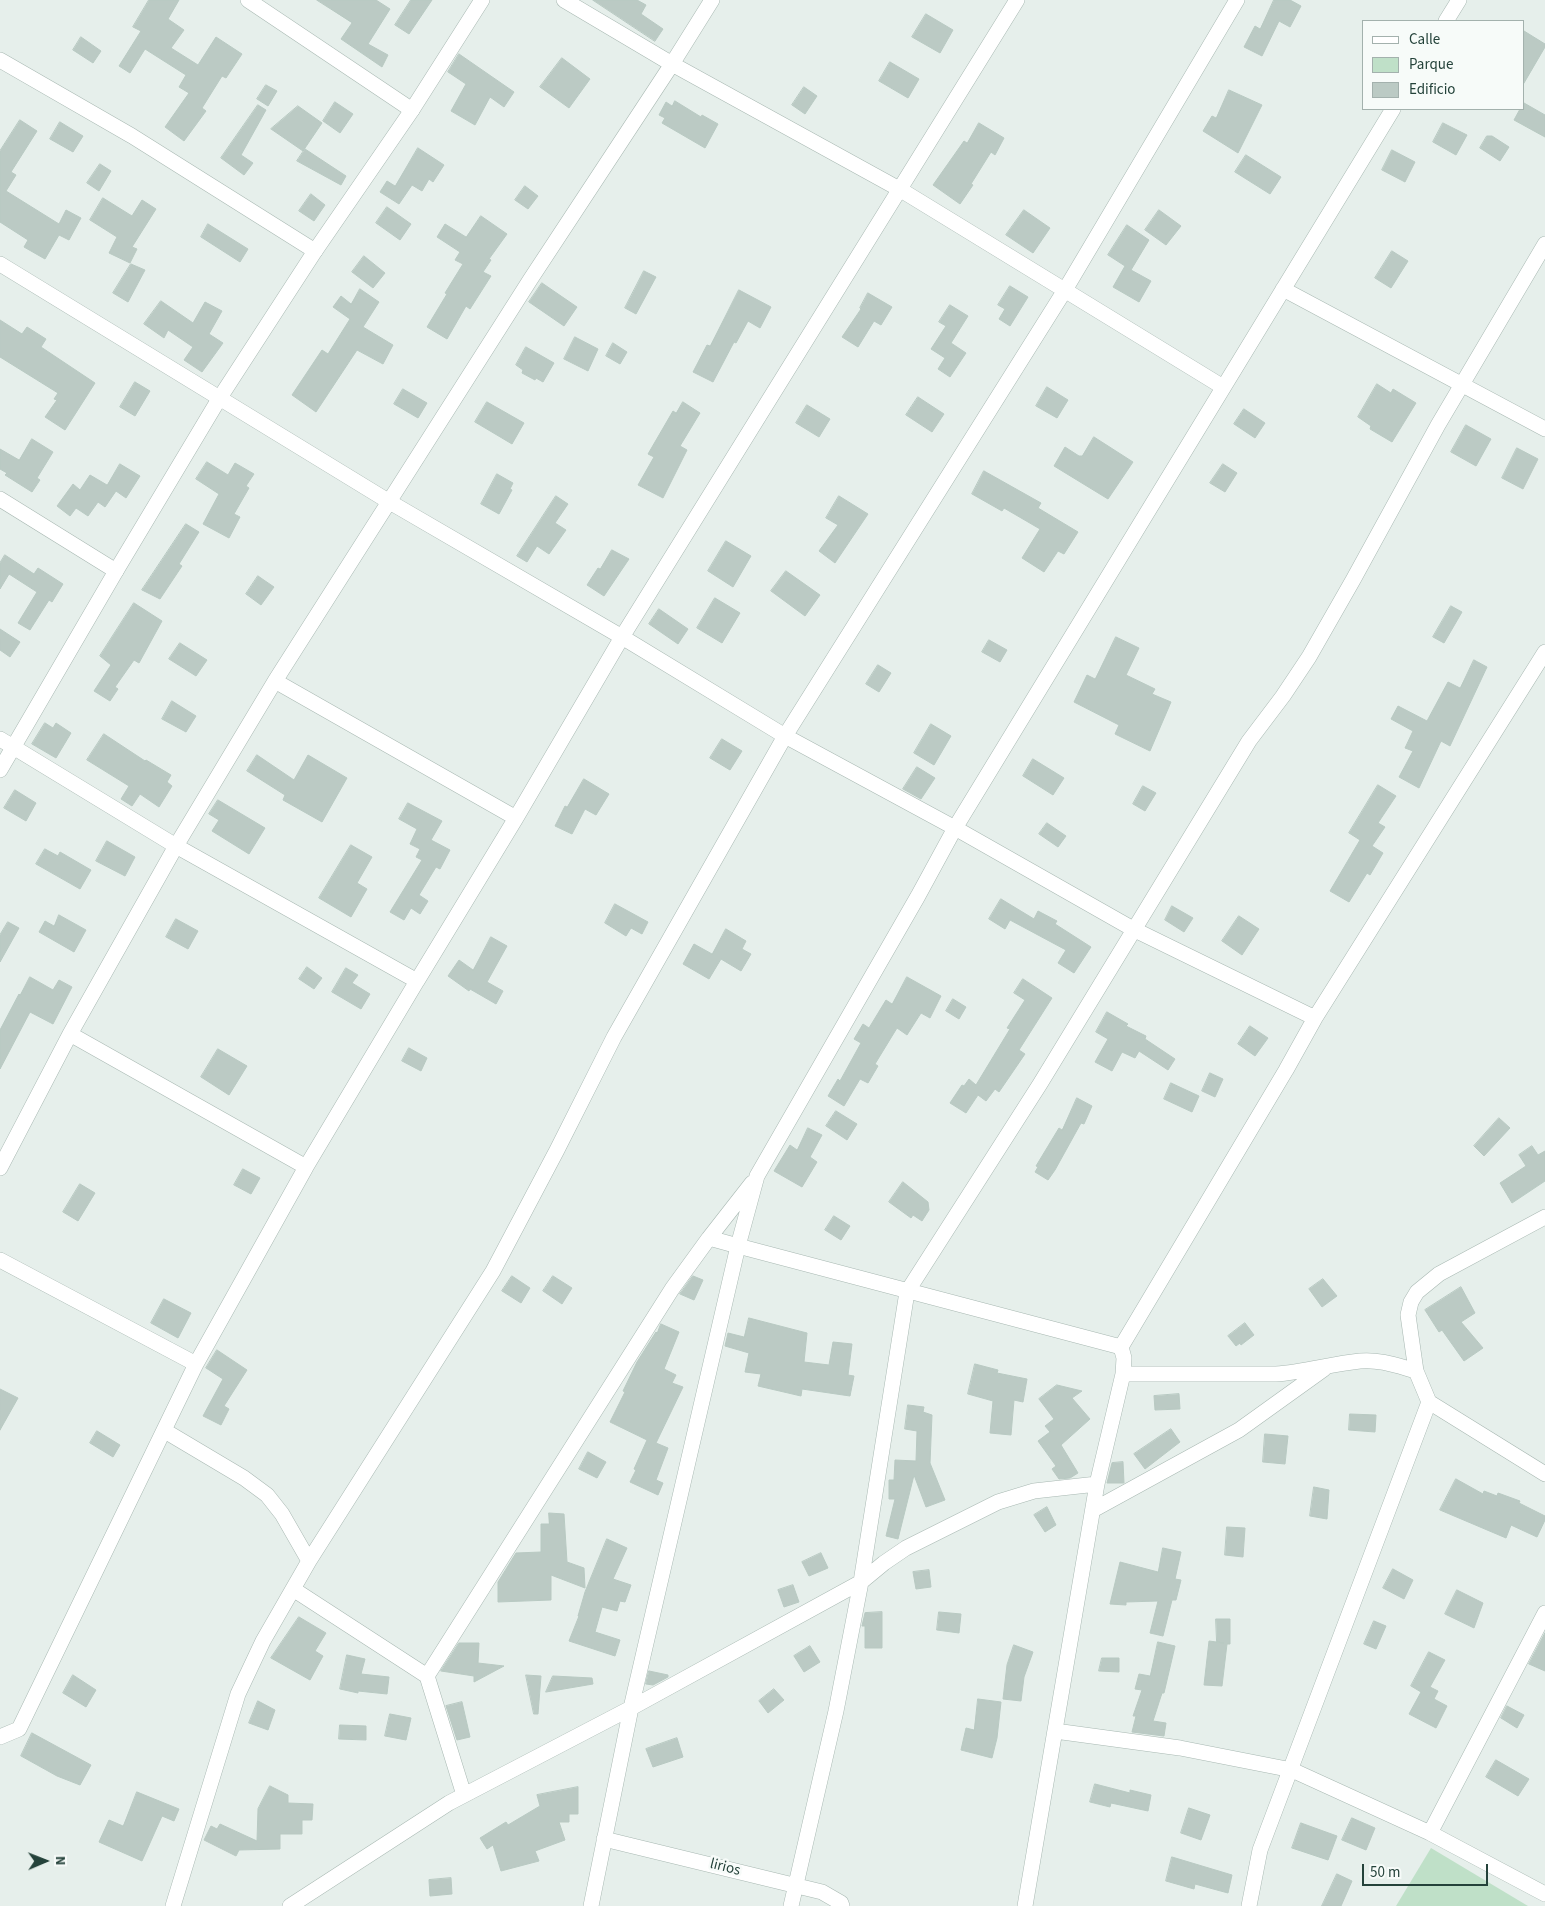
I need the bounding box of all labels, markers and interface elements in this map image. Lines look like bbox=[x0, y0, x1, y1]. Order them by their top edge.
legend bbox=[1362, 20, 1525, 110]
text: Calle bbox=[1409, 29, 1440, 50]
text: Parque bbox=[1409, 54, 1453, 75]
text: Edificio bbox=[1409, 79, 1456, 100]
north arrow bbox=[20, 1836, 70, 1886]
scale bar bbox=[1365, 1854, 1491, 1886]
text: N bbox=[50, 1856, 70, 1866]
street label: lirios bbox=[708, 1856, 742, 1880]
text: 50 m bbox=[1370, 1862, 1400, 1883]

